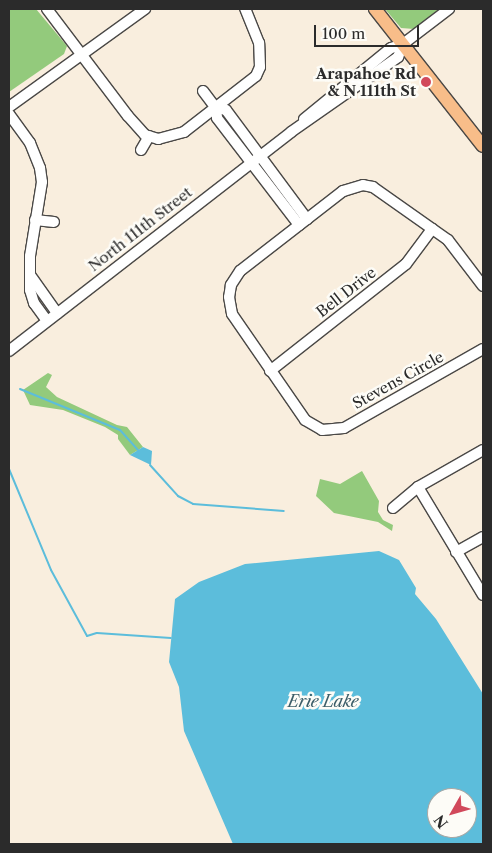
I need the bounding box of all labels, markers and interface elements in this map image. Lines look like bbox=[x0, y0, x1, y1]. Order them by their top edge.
scale bar bbox=[317, 15, 422, 47]
text: 100 m bbox=[322, 24, 365, 43]
place label: Arapahoe Rd & N 111th St bbox=[316, 64, 416, 99]
marker: Arapahoe Rd & N 111th St bbox=[420, 76, 432, 88]
street label: North 111th Street bbox=[85, 183, 195, 275]
street label: Bell Drive bbox=[313, 263, 379, 321]
street label: Stevens Circle bbox=[349, 348, 447, 412]
water label: Erie Lake bbox=[288, 691, 358, 711]
north arrow bbox=[427, 788, 477, 838]
text: N bbox=[430, 811, 452, 832]

